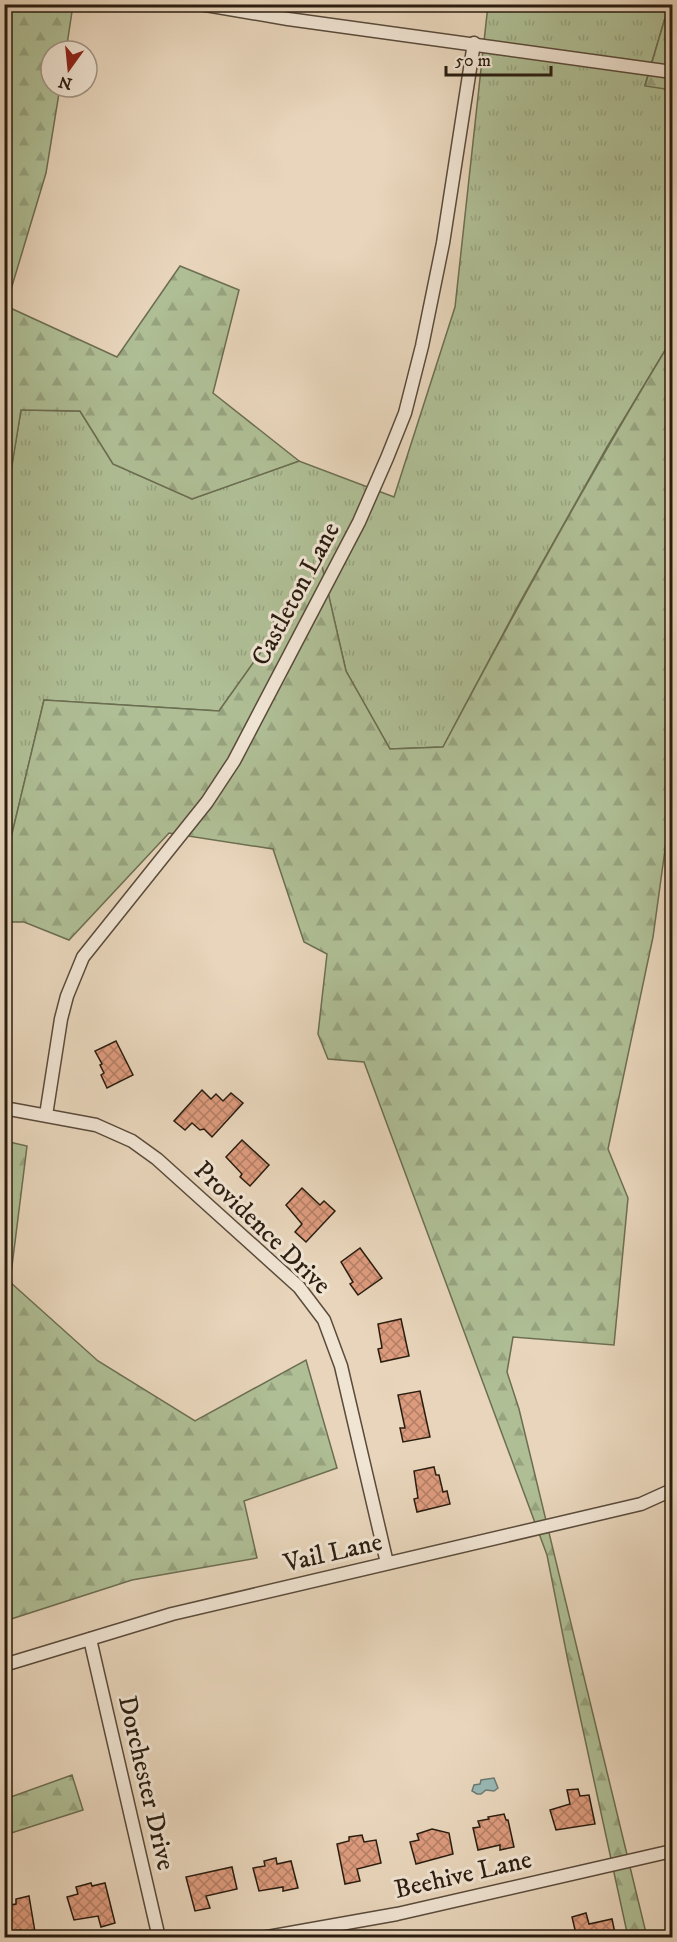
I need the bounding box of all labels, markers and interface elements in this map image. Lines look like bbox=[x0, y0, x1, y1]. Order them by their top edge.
north arrow bbox=[39, 39, 99, 99]
scale bar bbox=[446, 39, 551, 77]
text: 50 m bbox=[455, 50, 491, 72]
text: N bbox=[56, 71, 74, 94]
street label: Castleton Lane bbox=[244, 516, 348, 672]
street label: Providence Drive bbox=[186, 1154, 338, 1302]
street label: Vail Lane bbox=[280, 1526, 385, 1581]
street label: Dorchester Drive bbox=[110, 1693, 182, 1873]
street label: Beehive Lane bbox=[391, 1843, 535, 1907]

